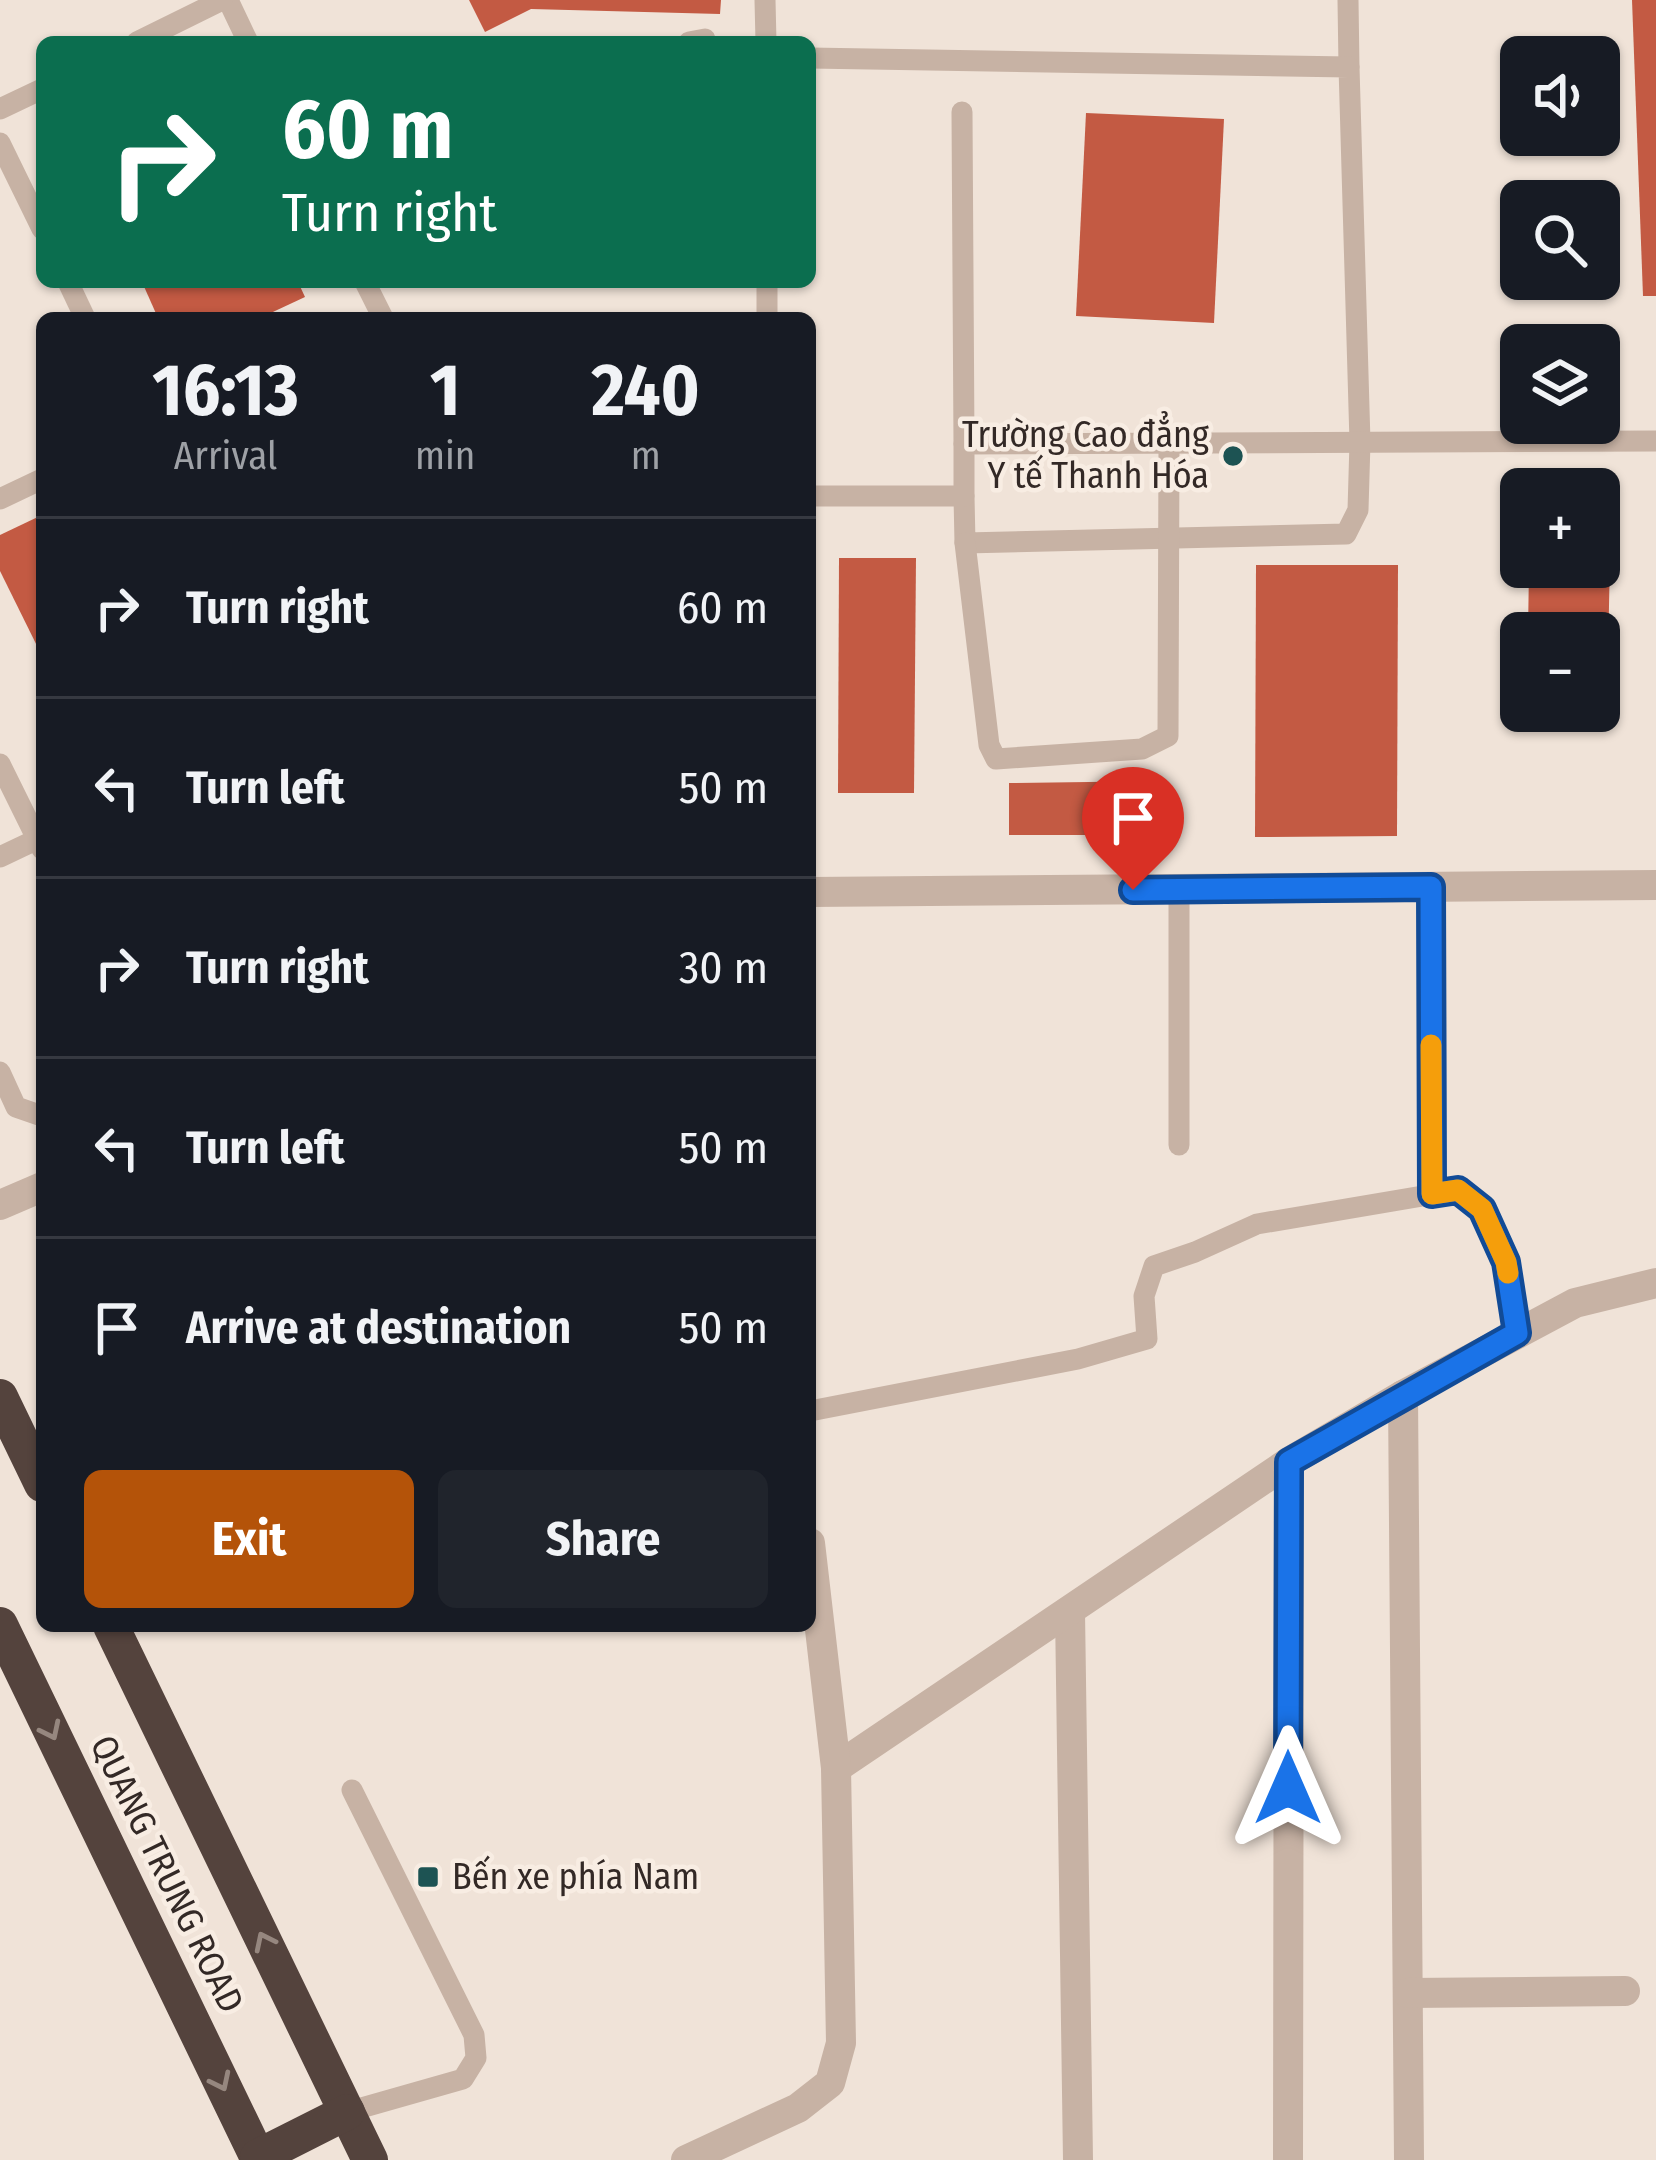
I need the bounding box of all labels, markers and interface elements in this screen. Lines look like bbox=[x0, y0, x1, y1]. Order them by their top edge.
map controls bbox=[1500, 36, 1620, 732]
button: sound bbox=[1500, 36, 1620, 156]
text: 60 m bbox=[282, 79, 453, 180]
icon: right bbox=[84, 84, 240, 240]
button: search bbox=[1500, 180, 1620, 300]
text: Turn right bbox=[282, 181, 497, 245]
button: layers bbox=[1500, 324, 1620, 444]
text: 16:13 bbox=[152, 348, 299, 434]
text: 1 bbox=[430, 348, 460, 434]
text: 240 bbox=[592, 348, 700, 434]
place label: Trường Cao đẳng Y tế Thanh Hóa bbox=[962, 411, 1209, 498]
text: Arrival bbox=[174, 433, 277, 479]
text: min bbox=[415, 433, 475, 479]
text: m bbox=[631, 433, 661, 479]
marker: Trường Cao đẳng Y tế Thanh Hóa bbox=[1220, 443, 1246, 469]
button: + bbox=[1500, 468, 1620, 588]
icon: right bbox=[84, 575, 150, 641]
text: Turn right bbox=[186, 581, 369, 635]
text: 60 m bbox=[677, 581, 768, 635]
button: − bbox=[1500, 612, 1620, 732]
icon: left bbox=[84, 755, 150, 821]
text: Turn left bbox=[186, 761, 345, 815]
text: 50 m bbox=[679, 761, 768, 815]
pin bbox=[1082, 767, 1184, 890]
icon: arrive bbox=[1100, 785, 1166, 851]
icon: right bbox=[84, 935, 150, 1001]
text: Turn right bbox=[186, 941, 369, 995]
text: 30 m bbox=[679, 941, 768, 995]
icon: left bbox=[84, 1115, 150, 1181]
text: Turn left bbox=[186, 1121, 345, 1175]
text: 50 m bbox=[679, 1121, 768, 1175]
icon: arrive bbox=[84, 1295, 150, 1361]
text: Arrive at destination bbox=[186, 1301, 571, 1355]
text: 50 m bbox=[679, 1301, 768, 1355]
button: Exit bbox=[84, 1470, 414, 1608]
button: Share bbox=[438, 1470, 768, 1608]
one-way arrow bbox=[37, 1719, 60, 1740]
position arrow bbox=[1225, 1725, 1351, 1851]
street label: QUANG TRUNG ROAD bbox=[81, 1728, 253, 2020]
place label: Bến xe phía Nam bbox=[452, 1855, 699, 1899]
marker: Bến xe phía Nam bbox=[415, 1864, 441, 1890]
one-way arrow bbox=[255, 1932, 278, 1953]
one-way arrow bbox=[207, 2070, 230, 2091]

